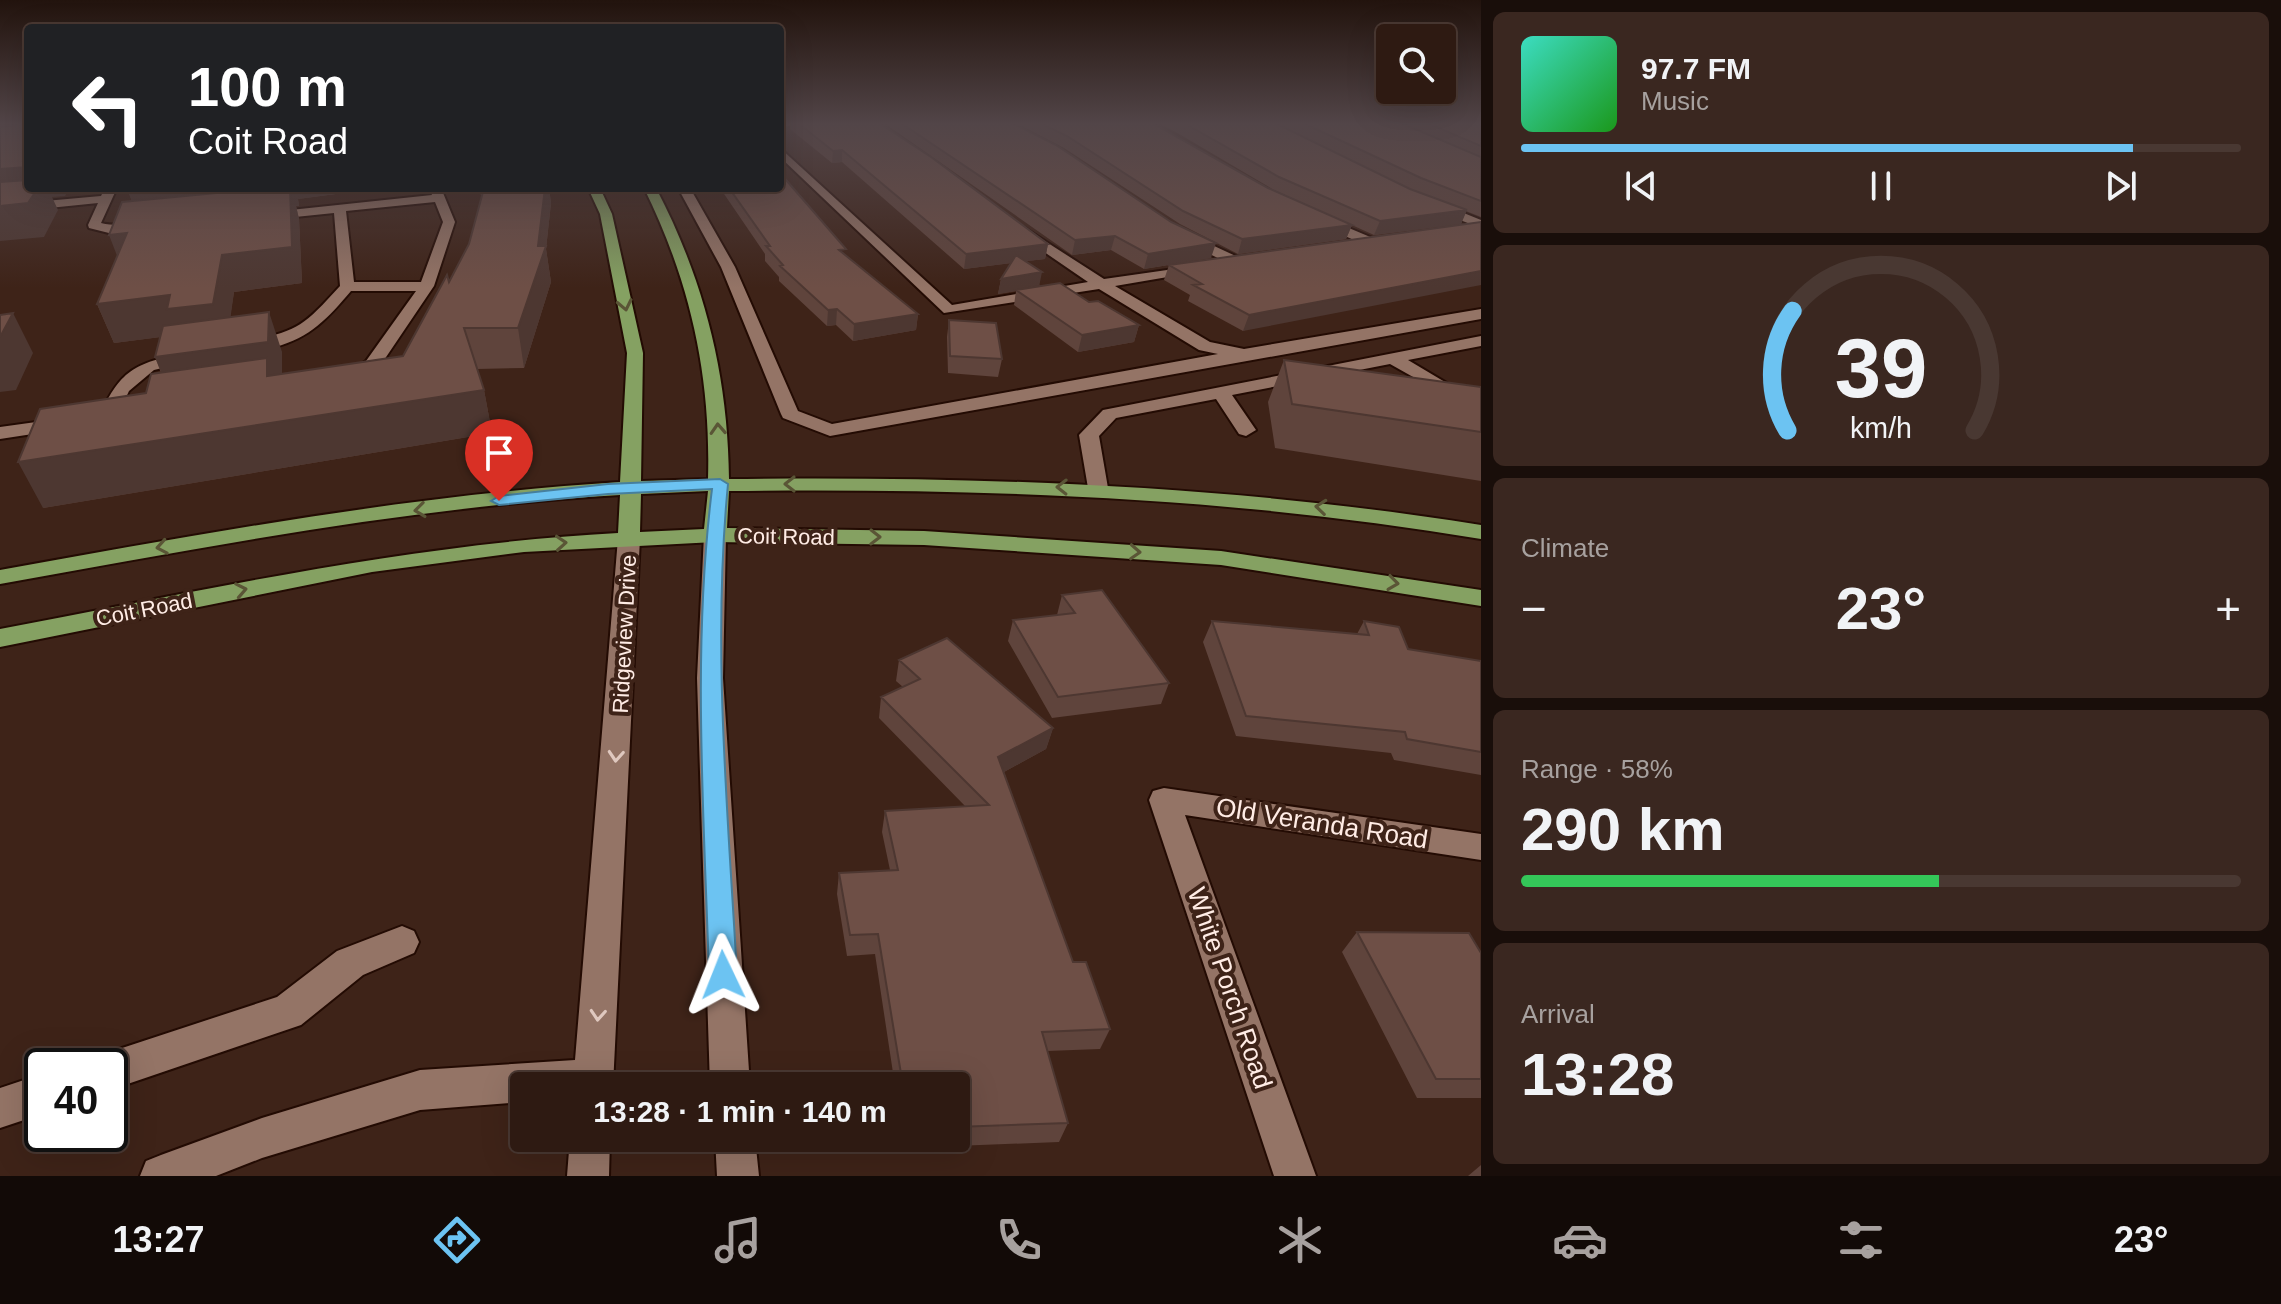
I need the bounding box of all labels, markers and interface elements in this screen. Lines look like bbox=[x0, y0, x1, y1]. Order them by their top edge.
map controls bbox=[1376, 24, 1456, 104]
button: search bbox=[1376, 24, 1456, 104]
text: 97.7 FM bbox=[1641, 52, 1751, 85]
text: 100 m bbox=[188, 55, 347, 118]
icon: left bbox=[56, 56, 160, 160]
text: Music bbox=[1641, 86, 1709, 116]
text: Coit Road bbox=[188, 121, 348, 162]
icon: previous bbox=[1619, 164, 1663, 208]
icon: pause bbox=[1859, 164, 1903, 208]
icon: next bbox=[2099, 164, 2143, 208]
one-way arrow bbox=[616, 298, 633, 311]
text: 39 bbox=[1835, 322, 1927, 415]
text: km/h bbox=[1850, 412, 1912, 444]
pin bbox=[465, 419, 533, 501]
one-way arrow bbox=[710, 422, 727, 435]
icon: arrive bbox=[477, 431, 521, 475]
one-way arrow bbox=[783, 475, 796, 493]
one-way arrow bbox=[1055, 478, 1068, 496]
one-way arrow bbox=[1314, 499, 1327, 516]
one-way arrow bbox=[413, 502, 426, 519]
street label: Coit Road bbox=[737, 523, 835, 550]
one-way arrow bbox=[869, 529, 882, 546]
text: Climate bbox=[1521, 533, 1609, 563]
one-way arrow bbox=[555, 535, 568, 552]
one-way arrow bbox=[156, 538, 169, 555]
one-way arrow bbox=[1129, 544, 1142, 561]
street label: Ridgeview Drive bbox=[608, 554, 641, 714]
one-way arrow bbox=[1386, 574, 1399, 591]
text: 23° bbox=[1836, 575, 1926, 642]
one-way arrow bbox=[235, 583, 248, 600]
text: − bbox=[1521, 584, 1547, 633]
text: + bbox=[2215, 584, 2241, 633]
street label: Coit Road bbox=[94, 588, 195, 631]
one-way arrow bbox=[608, 750, 625, 763]
text: Range · 58% bbox=[1521, 754, 1673, 784]
street label: Old Veranda Road bbox=[1214, 791, 1430, 855]
text: 290 km bbox=[1521, 796, 1725, 863]
street label: White Porch Road bbox=[1181, 883, 1279, 1093]
position arrow bbox=[681, 933, 765, 1017]
text: Arrival bbox=[1521, 999, 1595, 1029]
one-way arrow bbox=[590, 1009, 607, 1022]
text: 13:28 bbox=[1521, 1041, 1674, 1108]
speed limit sign: 40 bbox=[24, 1048, 128, 1152]
text: 13:28 · 1 min · 140 m bbox=[593, 1095, 887, 1128]
icon: directions bbox=[429, 1212, 485, 1268]
icon: music bbox=[710, 1212, 766, 1268]
icon: phone bbox=[991, 1212, 1047, 1268]
icon: climate bbox=[1272, 1212, 1328, 1268]
icon: car bbox=[1552, 1212, 1608, 1268]
icon: filters bbox=[1833, 1212, 1889, 1268]
text: 13:27 bbox=[112, 1219, 204, 1260]
text: 23° bbox=[2114, 1219, 2169, 1260]

